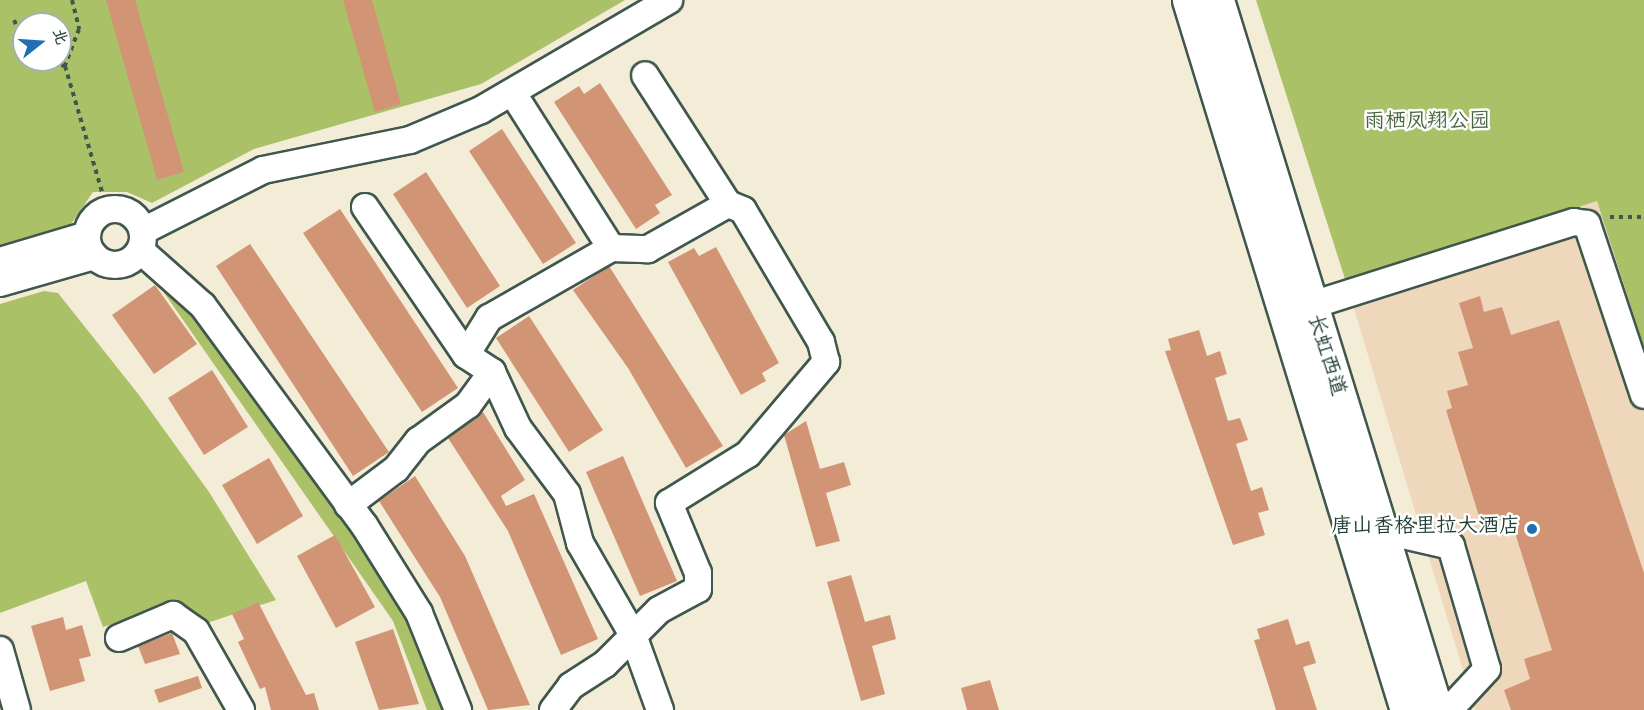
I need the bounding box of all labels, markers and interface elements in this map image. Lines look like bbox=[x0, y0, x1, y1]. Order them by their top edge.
north arrow bbox=[12, 12, 72, 72]
text: 北 bbox=[46, 27, 69, 48]
park label: 雨栖凤翔公园 bbox=[1364, 111, 1490, 137]
street label: 长虹西道 bbox=[1300, 312, 1348, 400]
place label: 唐山香格里拉大酒店 bbox=[1331, 516, 1520, 542]
marker: 唐山香格里拉大酒店 bbox=[1525, 522, 1539, 536]

